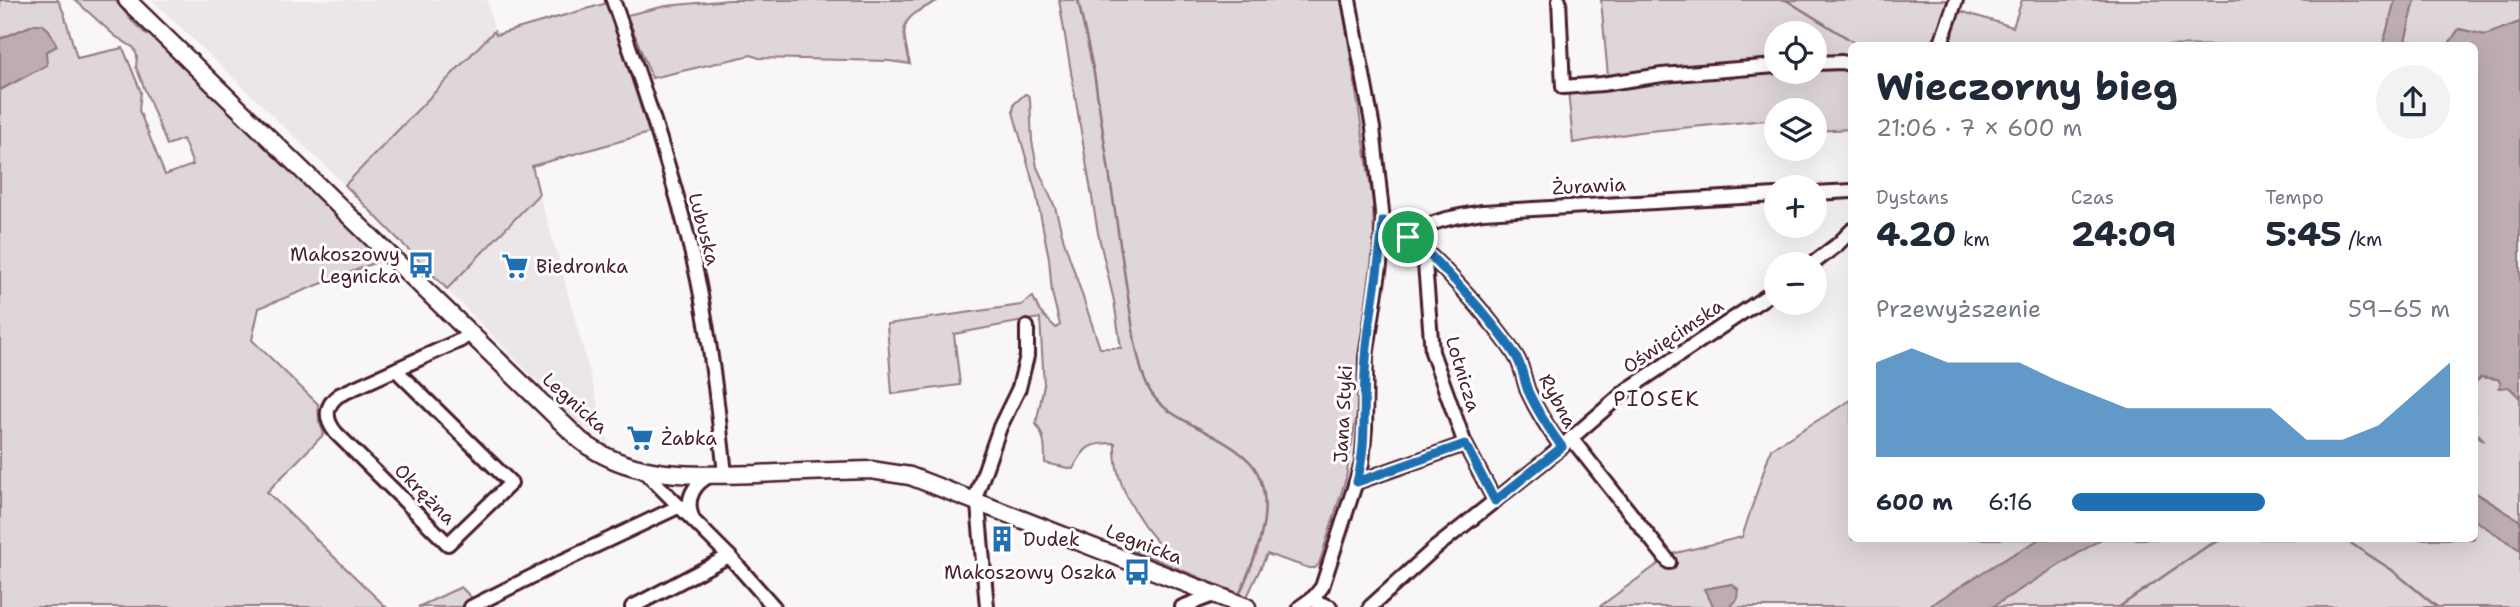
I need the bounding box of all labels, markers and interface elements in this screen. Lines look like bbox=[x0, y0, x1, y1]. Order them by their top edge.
map controls bbox=[1764, 21, 1827, 315]
button: locate bbox=[1764, 21, 1827, 84]
text: Wieczorny bieg bbox=[1876, 61, 2178, 112]
button: share bbox=[2376, 65, 2450, 139]
button: layers bbox=[1764, 98, 1827, 161]
text: 21:06 · 7 × 600 m bbox=[1876, 113, 2082, 143]
street label: Żurawia bbox=[1551, 172, 1627, 200]
button: + bbox=[1764, 175, 1827, 238]
text: Dystans bbox=[1876, 185, 1949, 210]
text: Czas bbox=[2071, 185, 2114, 210]
text: Tempo bbox=[2265, 185, 2324, 210]
street label: Lubuska bbox=[682, 190, 726, 268]
pin bbox=[1378, 207, 1438, 267]
text: 4.20 bbox=[1876, 210, 1957, 257]
text: 24:09 bbox=[2071, 210, 2176, 257]
text: 5:45 bbox=[2265, 210, 2342, 257]
icon: arrive bbox=[1389, 218, 1427, 256]
text: km bbox=[1957, 227, 1990, 252]
text: /km bbox=[2342, 227, 2382, 252]
place label: Makoszowy Legnicka bbox=[290, 242, 400, 289]
bus stop icon: Makoszowy Legnicka bbox=[406, 250, 436, 280]
supermarket icon: Biedronka bbox=[500, 251, 530, 281]
button: − bbox=[1764, 252, 1827, 315]
place label: Biedronka bbox=[536, 254, 628, 279]
street label: Oświęcimska bbox=[1618, 293, 1728, 379]
text: Przewyższenie bbox=[1876, 294, 2041, 324]
text: 59–65 m bbox=[2348, 294, 2450, 324]
street label: Lotnicza bbox=[1440, 333, 1486, 415]
street label: Jana Styki bbox=[1328, 364, 1358, 464]
street label: Legnicka bbox=[537, 367, 613, 439]
street label: Rybna bbox=[1533, 369, 1583, 433]
district label: PIOSEK bbox=[1613, 385, 1701, 413]
supermarket icon: Żabka bbox=[625, 423, 655, 453]
place label: Żabka bbox=[661, 426, 717, 451]
street label: Okrężna bbox=[389, 458, 461, 530]
text: 600 m bbox=[1876, 487, 1953, 517]
text: 6:16 bbox=[1988, 487, 2033, 517]
street label: Legnicka bbox=[1102, 518, 1186, 570]
building icon: Dudek bbox=[987, 524, 1017, 554]
place label: Dudek bbox=[1023, 527, 1080, 552]
bus stop icon: Makoszowy Oszka bbox=[1122, 557, 1152, 587]
place label: Makoszowy Oszka bbox=[944, 560, 1116, 585]

